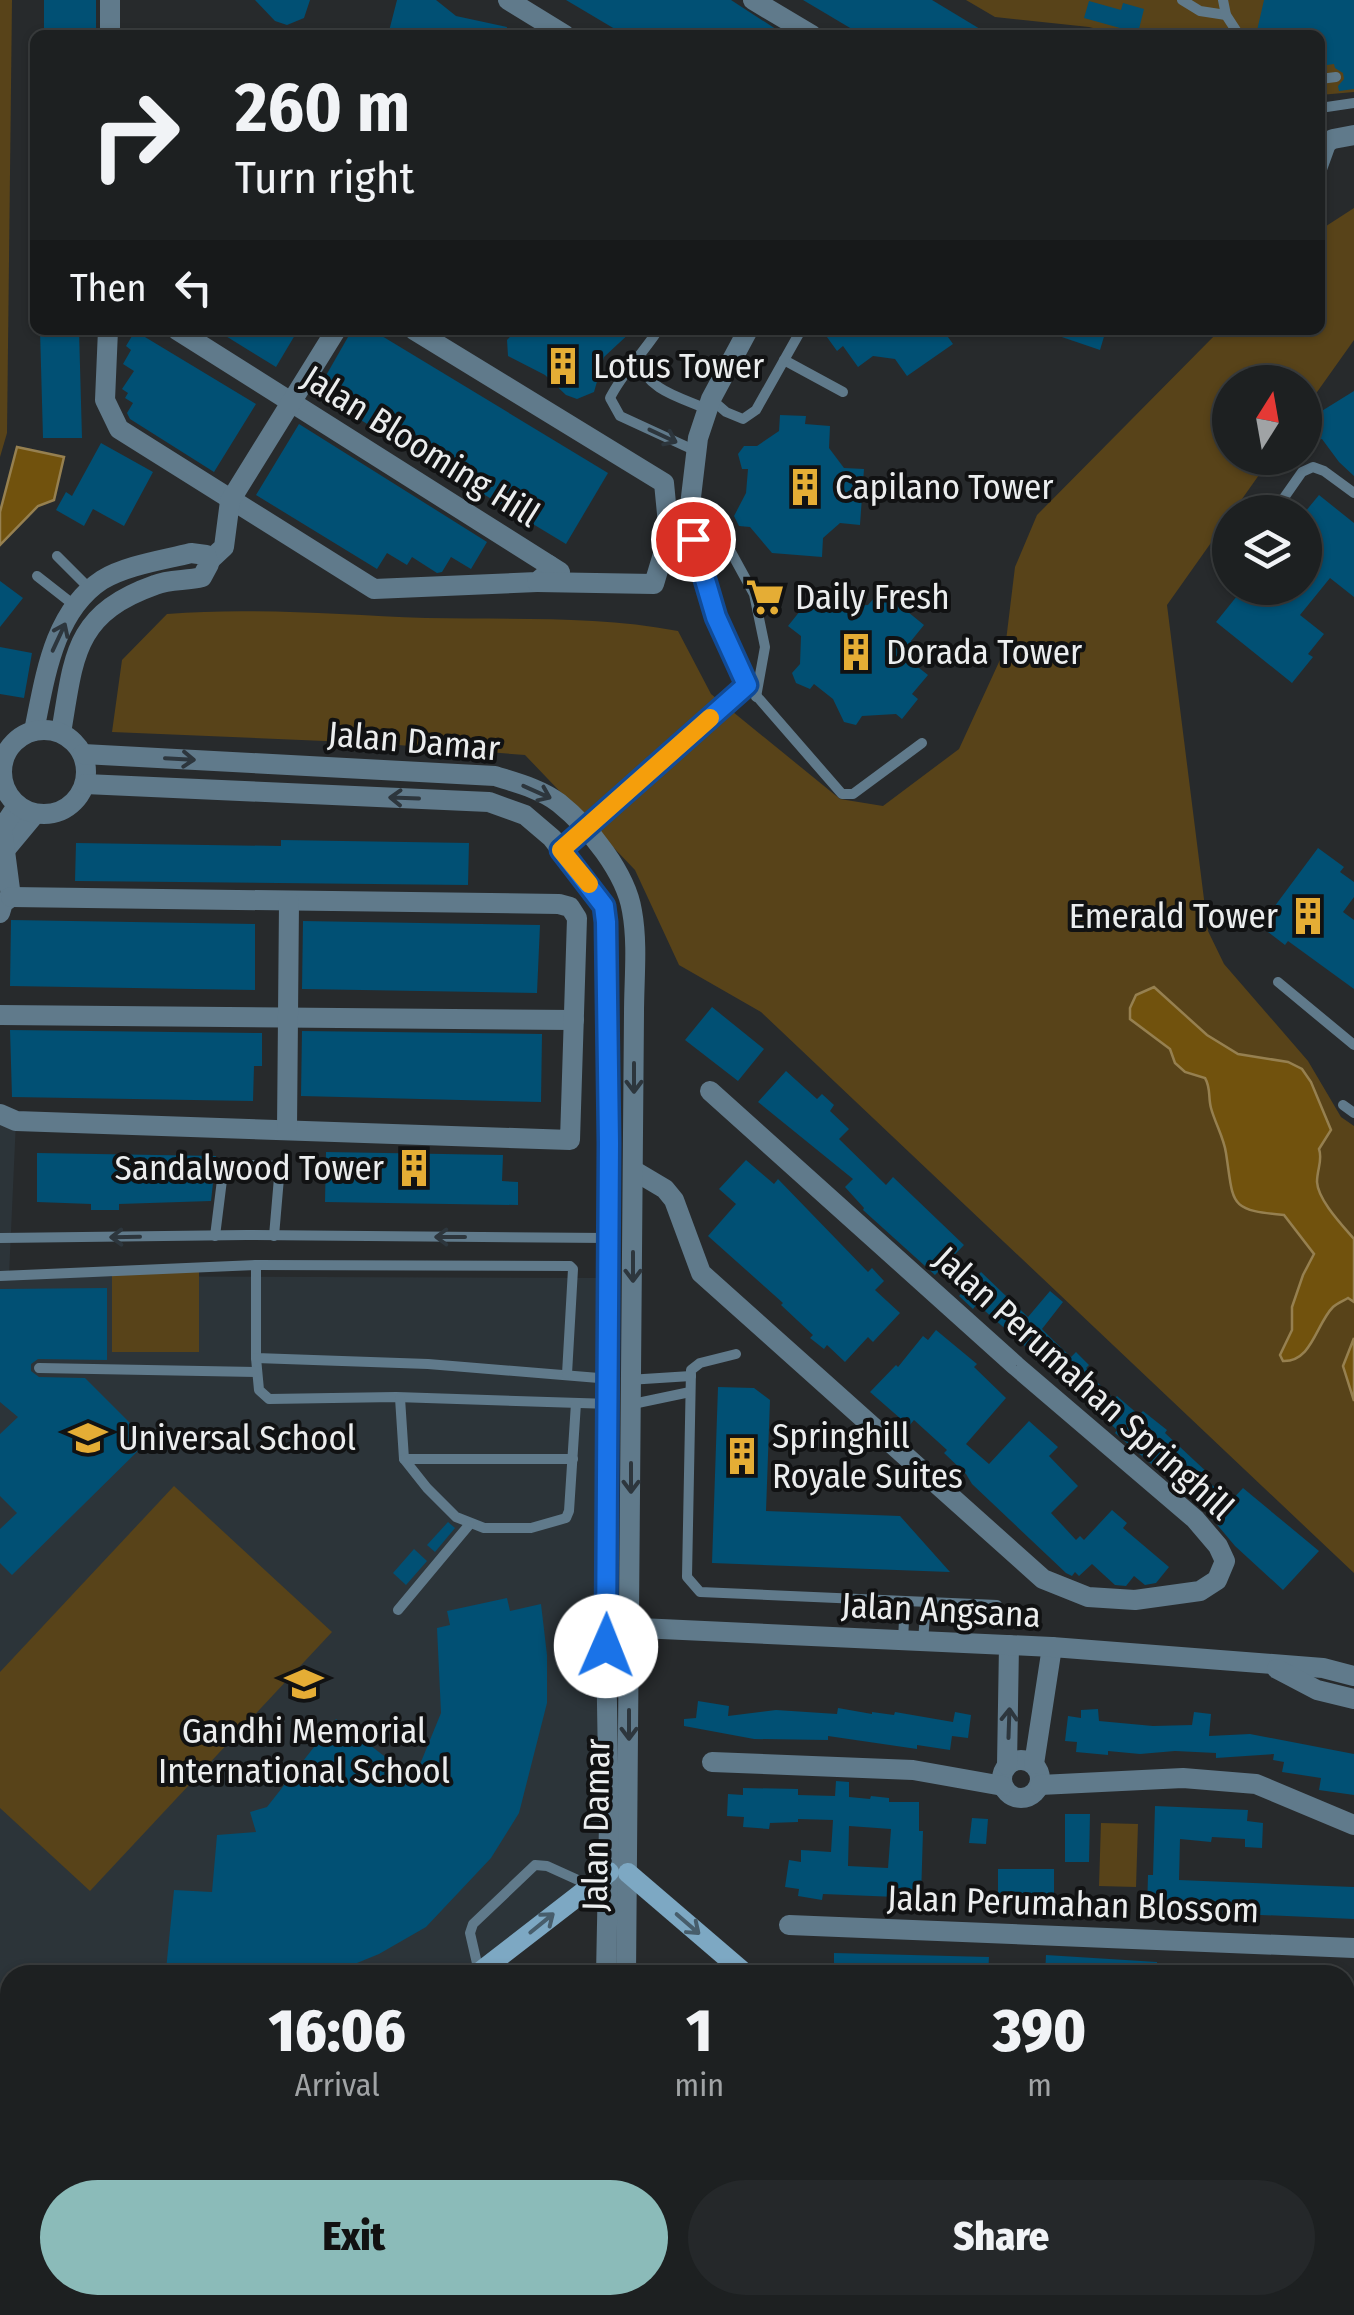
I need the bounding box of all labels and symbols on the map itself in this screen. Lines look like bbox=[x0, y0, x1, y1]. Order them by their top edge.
building icon: Lotus Tower bbox=[542, 345, 584, 387]
place label: Lotus Tower bbox=[593, 345, 764, 387]
street label: Jalan Blooming Hill bbox=[295, 356, 547, 536]
north arrow bbox=[1212, 365, 1322, 475]
one-way arrow bbox=[647, 427, 677, 446]
building icon: Capilano Tower bbox=[784, 466, 826, 508]
place label: Capilano Tower bbox=[835, 466, 1053, 508]
pin bbox=[651, 497, 736, 582]
supermarket icon: Daily Fresh bbox=[744, 576, 786, 618]
place label: Daily Fresh bbox=[795, 576, 950, 618]
one-way arrow bbox=[51, 623, 69, 653]
building icon: Dorada Tower bbox=[835, 631, 877, 673]
place label: Dorada Tower bbox=[886, 631, 1082, 673]
street label: Jalan Damar bbox=[326, 713, 502, 769]
one-way arrow bbox=[164, 750, 196, 769]
one-way arrow bbox=[521, 783, 551, 802]
one-way arrow bbox=[388, 788, 420, 807]
place label: Emerald Tower bbox=[1069, 895, 1278, 937]
building icon: Emerald Tower bbox=[1287, 895, 1329, 937]
one-way arrow bbox=[624, 1060, 644, 1093]
place label: Sandalwood Tower bbox=[114, 1147, 384, 1189]
building icon: Sandalwood Tower bbox=[393, 1147, 435, 1189]
one-way arrow bbox=[110, 1227, 142, 1246]
one-way arrow bbox=[435, 1227, 467, 1246]
street label: Jalan Perumahan Springhill bbox=[926, 1237, 1242, 1529]
one-way arrow bbox=[623, 1251, 642, 1283]
place label: Springhill Royale Suites bbox=[772, 1415, 963, 1497]
school or university icon: Universal School bbox=[67, 1417, 109, 1459]
place label: Universal School bbox=[118, 1417, 356, 1459]
building icon: Springhill Royale Suites bbox=[721, 1435, 763, 1477]
one-way arrow bbox=[622, 1460, 640, 1493]
street label: Jalan Angsana bbox=[840, 1584, 1042, 1636]
position arrow bbox=[554, 1594, 658, 1698]
school or university icon: Gandhi Memorial International School bbox=[283, 1663, 325, 1705]
one-way arrow bbox=[999, 1707, 1018, 1739]
one-way arrow bbox=[620, 1708, 638, 1741]
place label: Gandhi Memorial International School bbox=[158, 1710, 450, 1792]
street label: Jalan Damar bbox=[573, 1738, 619, 1912]
street label: Jalan Perumahan Blossom bbox=[886, 1877, 1260, 1931]
one-way arrow bbox=[528, 1912, 554, 1934]
one-way arrow bbox=[675, 1912, 700, 1935]

